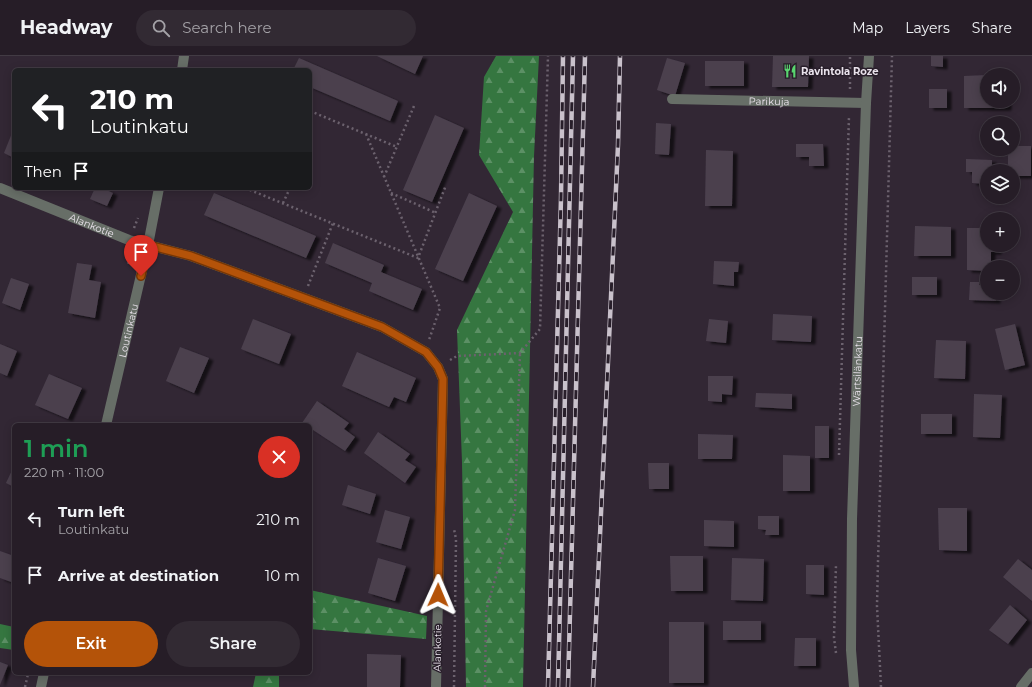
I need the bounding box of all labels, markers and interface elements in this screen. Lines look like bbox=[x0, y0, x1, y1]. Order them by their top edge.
search box bbox=[136, 10, 416, 46]
text: Headway bbox=[20, 16, 112, 39]
icon: search bbox=[150, 17, 172, 39]
text: Search here bbox=[182, 18, 272, 37]
text: Map bbox=[852, 19, 883, 37]
text: Layers bbox=[905, 19, 950, 37]
text: Share bbox=[972, 19, 1012, 37]
restaurant icon: Ravintola Roze bbox=[782, 63, 798, 79]
place label: Ravintola Roze bbox=[801, 65, 879, 78]
map controls bbox=[980, 68, 1020, 300]
button: sound bbox=[980, 68, 1020, 108]
text: 210 m bbox=[90, 82, 174, 116]
icon: left bbox=[24, 84, 76, 136]
street label: Parikuja bbox=[748, 95, 790, 108]
text: Loutinkatu bbox=[90, 116, 189, 138]
button: search bbox=[980, 116, 1020, 156]
icon: arrive bbox=[70, 160, 92, 182]
text: Then bbox=[24, 162, 62, 181]
button: layers bbox=[980, 164, 1020, 204]
street label: Alankotie bbox=[67, 211, 116, 240]
button: + bbox=[980, 212, 1020, 252]
pin bbox=[124, 235, 158, 276]
icon: arrive bbox=[130, 241, 152, 263]
button: − bbox=[980, 260, 1020, 300]
street label: Loutinkatu bbox=[116, 302, 141, 359]
street label: Wärtsilänkatu bbox=[850, 336, 865, 407]
text: 1 min bbox=[24, 434, 88, 463]
button: close bbox=[258, 436, 300, 478]
text: 220 m · 11:00 bbox=[24, 464, 104, 480]
text: Turn left bbox=[58, 502, 125, 521]
icon: left bbox=[24, 508, 46, 530]
text: 210 m bbox=[256, 510, 300, 529]
text: Loutinkatu bbox=[58, 521, 129, 537]
icon: arrive bbox=[24, 564, 46, 586]
text: Arrive at destination bbox=[58, 566, 219, 585]
text: 10 m bbox=[265, 566, 300, 585]
position arrow bbox=[417, 574, 459, 616]
button: Exit bbox=[24, 621, 158, 667]
button: Share bbox=[166, 621, 300, 667]
street label: Alankotie bbox=[431, 624, 444, 672]

